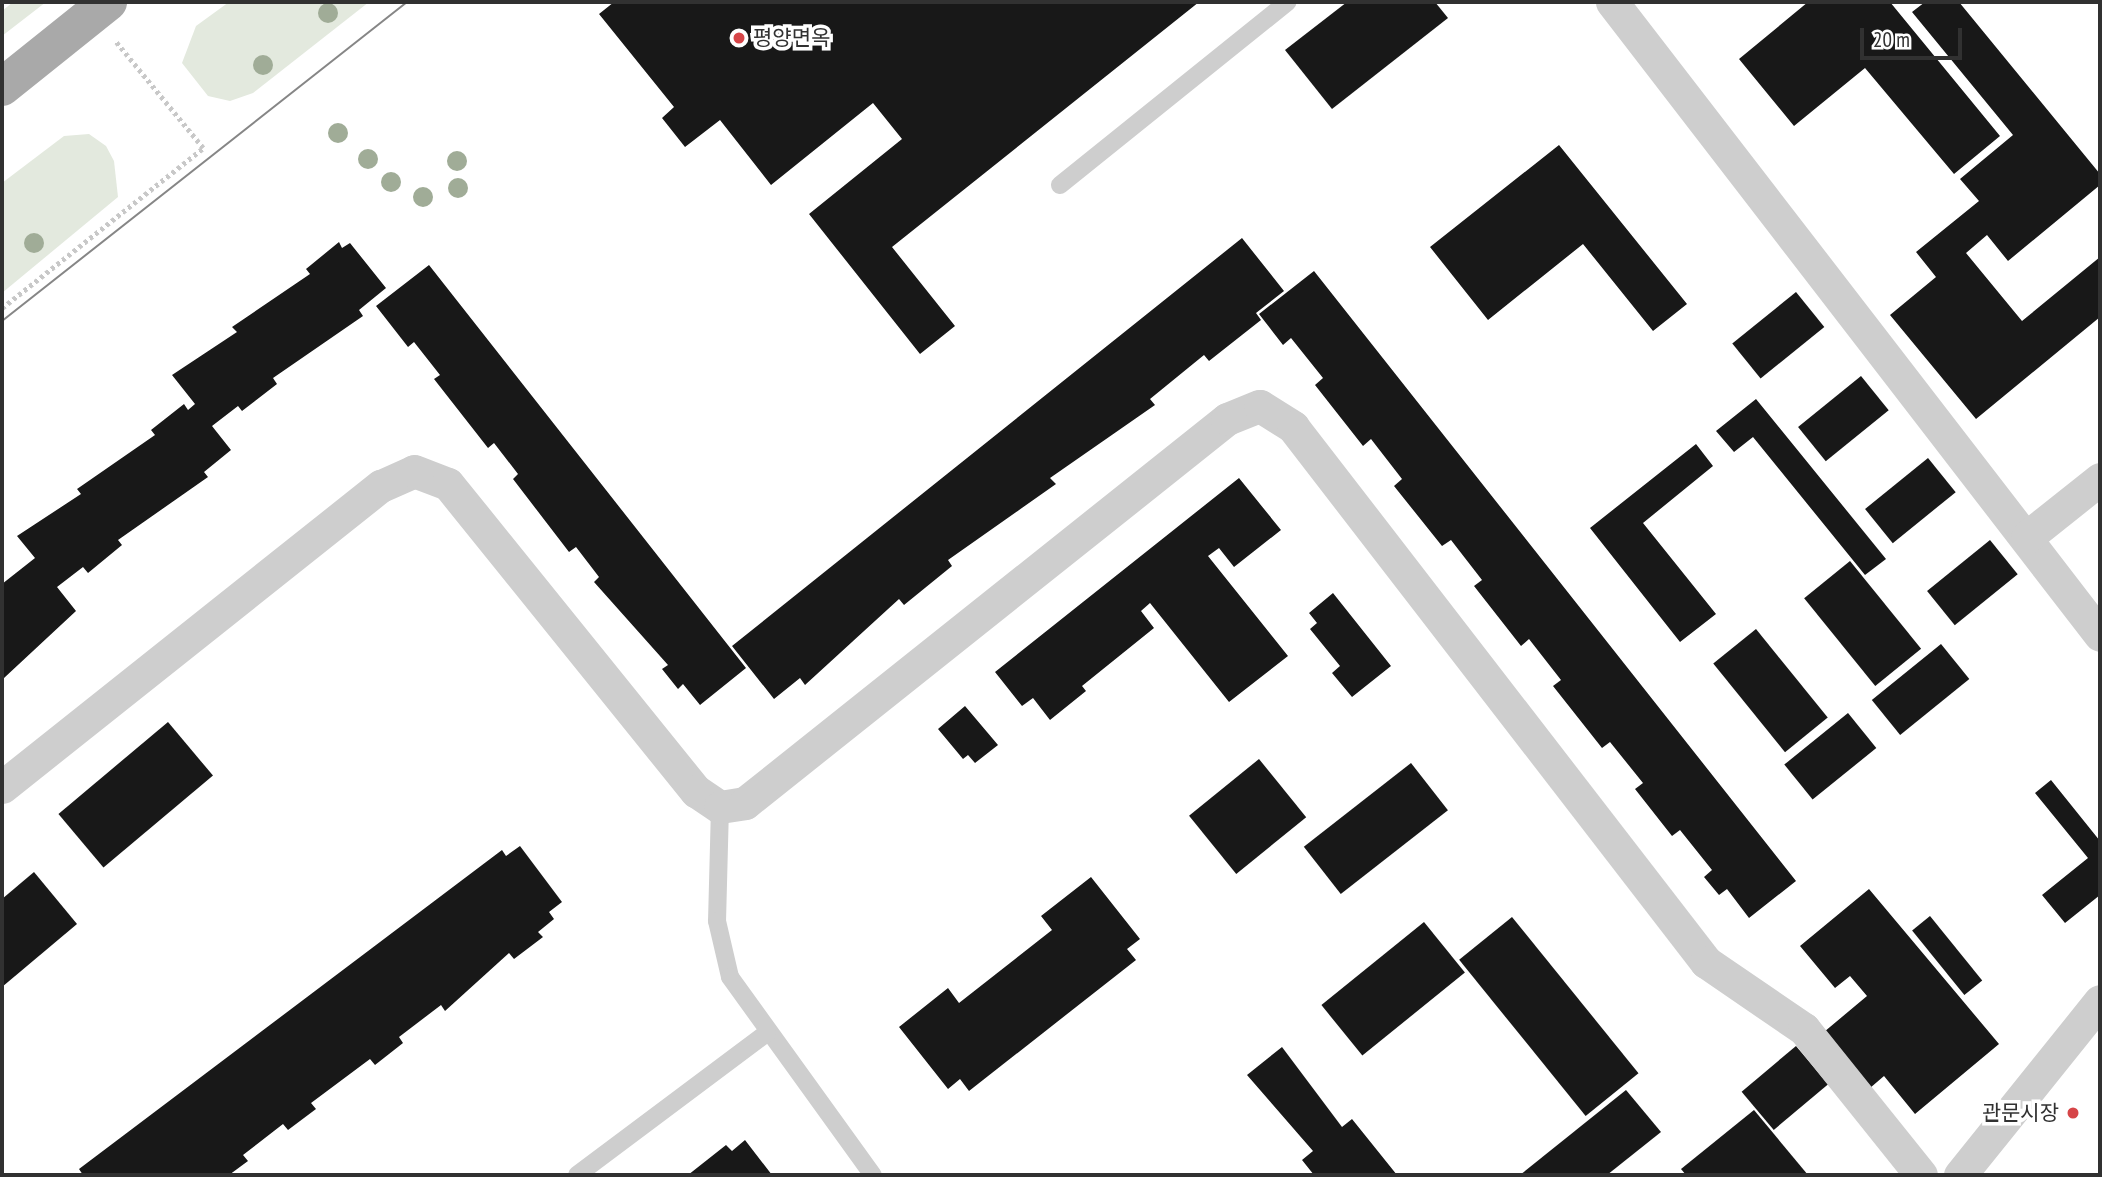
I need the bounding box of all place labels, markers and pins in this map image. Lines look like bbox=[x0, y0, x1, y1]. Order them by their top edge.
place label: 평양면옥 bbox=[753, 25, 830, 51]
marker: 평양면옥 bbox=[731, 30, 747, 46]
place label: 관문시장 bbox=[1982, 1100, 2059, 1126]
marker: 관문시장 bbox=[2065, 1105, 2081, 1121]

